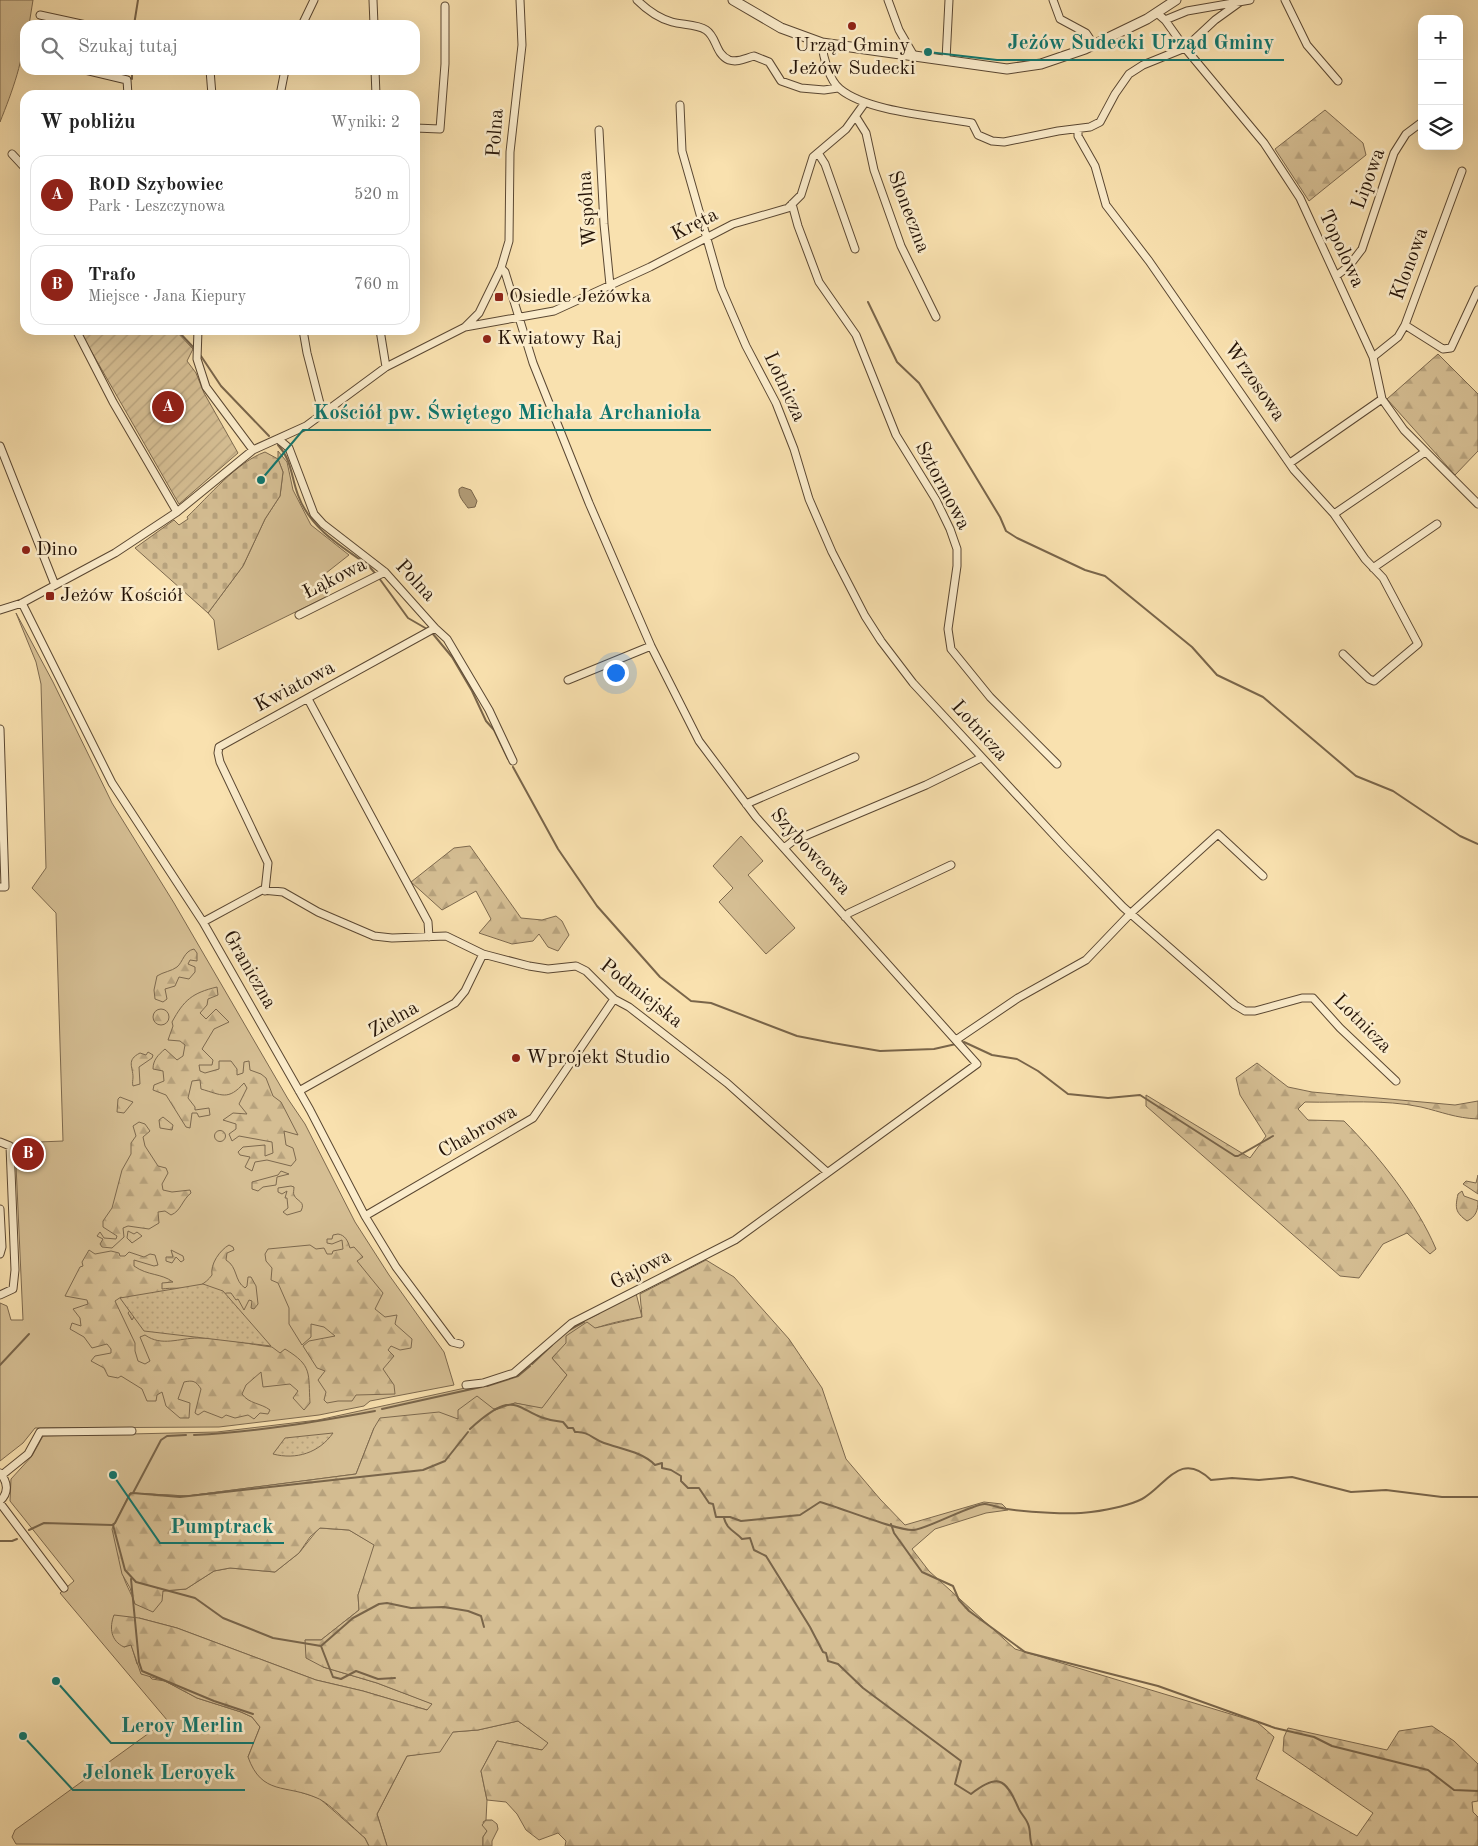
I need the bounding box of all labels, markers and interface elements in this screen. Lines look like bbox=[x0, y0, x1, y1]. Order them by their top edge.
map controls bbox=[1418, 15, 1463, 150]
button: + bbox=[1418, 15, 1463, 60]
search box bbox=[20, 20, 420, 75]
marker: Urząd Gminy Jeżów Sudecki bbox=[846, 20, 858, 32]
callout: Jeżów Sudecki Urząd Gminy bbox=[997, 24, 1284, 60]
text: Jeżów Sudecki Urząd Gminy bbox=[1008, 33, 1274, 54]
icon: search bbox=[38, 34, 66, 62]
place label: Urząd Gminy Jeżów Sudecki bbox=[789, 36, 915, 79]
text: Szukaj tutaj bbox=[78, 38, 178, 57]
button: − bbox=[1418, 60, 1463, 105]
button: layers bbox=[1418, 105, 1463, 150]
street label: Polna bbox=[484, 108, 508, 158]
text: W pobliżu bbox=[40, 112, 135, 133]
text: Wyniki: 2 bbox=[331, 115, 400, 131]
street label: Lipowa bbox=[1349, 146, 1389, 212]
street label: Słoneczna bbox=[883, 168, 933, 256]
street label: Wspólna bbox=[575, 170, 601, 248]
text: ROD Szybowiec bbox=[88, 176, 224, 195]
text: A bbox=[51, 187, 63, 203]
text: 520 m bbox=[354, 187, 399, 203]
text: Park · Leszczynowa bbox=[88, 199, 225, 215]
street label: Kręta bbox=[668, 205, 722, 245]
street label: Topolowa bbox=[1314, 207, 1368, 291]
street label: Klonowa bbox=[1388, 225, 1432, 303]
text: Trafo bbox=[88, 266, 136, 285]
text: B bbox=[51, 277, 63, 293]
text: 760 m bbox=[354, 277, 399, 293]
place label: Osiedle Jeżówka bbox=[509, 287, 651, 307]
text: Miejsce · Jana Kiepury bbox=[88, 289, 246, 305]
marker: Osiedle Jeżówka bbox=[493, 291, 505, 303]
place label: Kwiatowy Raj bbox=[497, 329, 622, 349]
marker: Kwiatowy Raj bbox=[481, 333, 493, 345]
street label: Wrzosowa bbox=[1220, 339, 1288, 425]
street label: Lotnicza bbox=[759, 349, 809, 425]
pin: A bbox=[152, 388, 184, 426]
callout: Kościół pw. Świętego Michała Archanioła bbox=[303, 394, 711, 430]
text: Kościół pw. Świętego Michała Archanioła bbox=[313, 399, 701, 424]
street label: Sztormowa bbox=[911, 439, 974, 533]
place label: Dino bbox=[36, 540, 78, 560]
marker: Dino bbox=[20, 544, 32, 556]
street label: Łąkowa bbox=[300, 554, 370, 603]
street label: Polna bbox=[391, 556, 439, 606]
place label: Jeżów Kościół bbox=[60, 586, 183, 606]
marker: Jeżów Kościół bbox=[44, 590, 56, 602]
street label: Kwiatowa bbox=[252, 658, 338, 716]
your location bbox=[603, 660, 629, 686]
street label: Lotnicza bbox=[947, 697, 1011, 765]
street label: Szybowcowa bbox=[766, 805, 854, 899]
street label: Graniczna bbox=[219, 927, 279, 1013]
street label: Podmiejska bbox=[596, 956, 686, 1032]
street label: Lotnicza bbox=[1329, 991, 1395, 1057]
street label: Zielna bbox=[366, 998, 422, 1042]
place label: Wprojekt Studio bbox=[526, 1048, 670, 1068]
marker: Wprojekt Studio bbox=[510, 1052, 522, 1064]
street label: Chabrowa bbox=[435, 1102, 521, 1162]
pin: B bbox=[12, 1135, 44, 1173]
street label: Gajowa bbox=[607, 1246, 675, 1294]
callout: Pumptrack bbox=[160, 1507, 284, 1543]
text: Pumptrack bbox=[170, 1517, 274, 1538]
callout: Leroy Merlin bbox=[111, 1707, 254, 1743]
text: Leroy Merlin bbox=[121, 1716, 243, 1737]
callout: Jelonek Leroyek bbox=[73, 1754, 245, 1790]
text: Jelonek Leroyek bbox=[83, 1763, 236, 1784]

